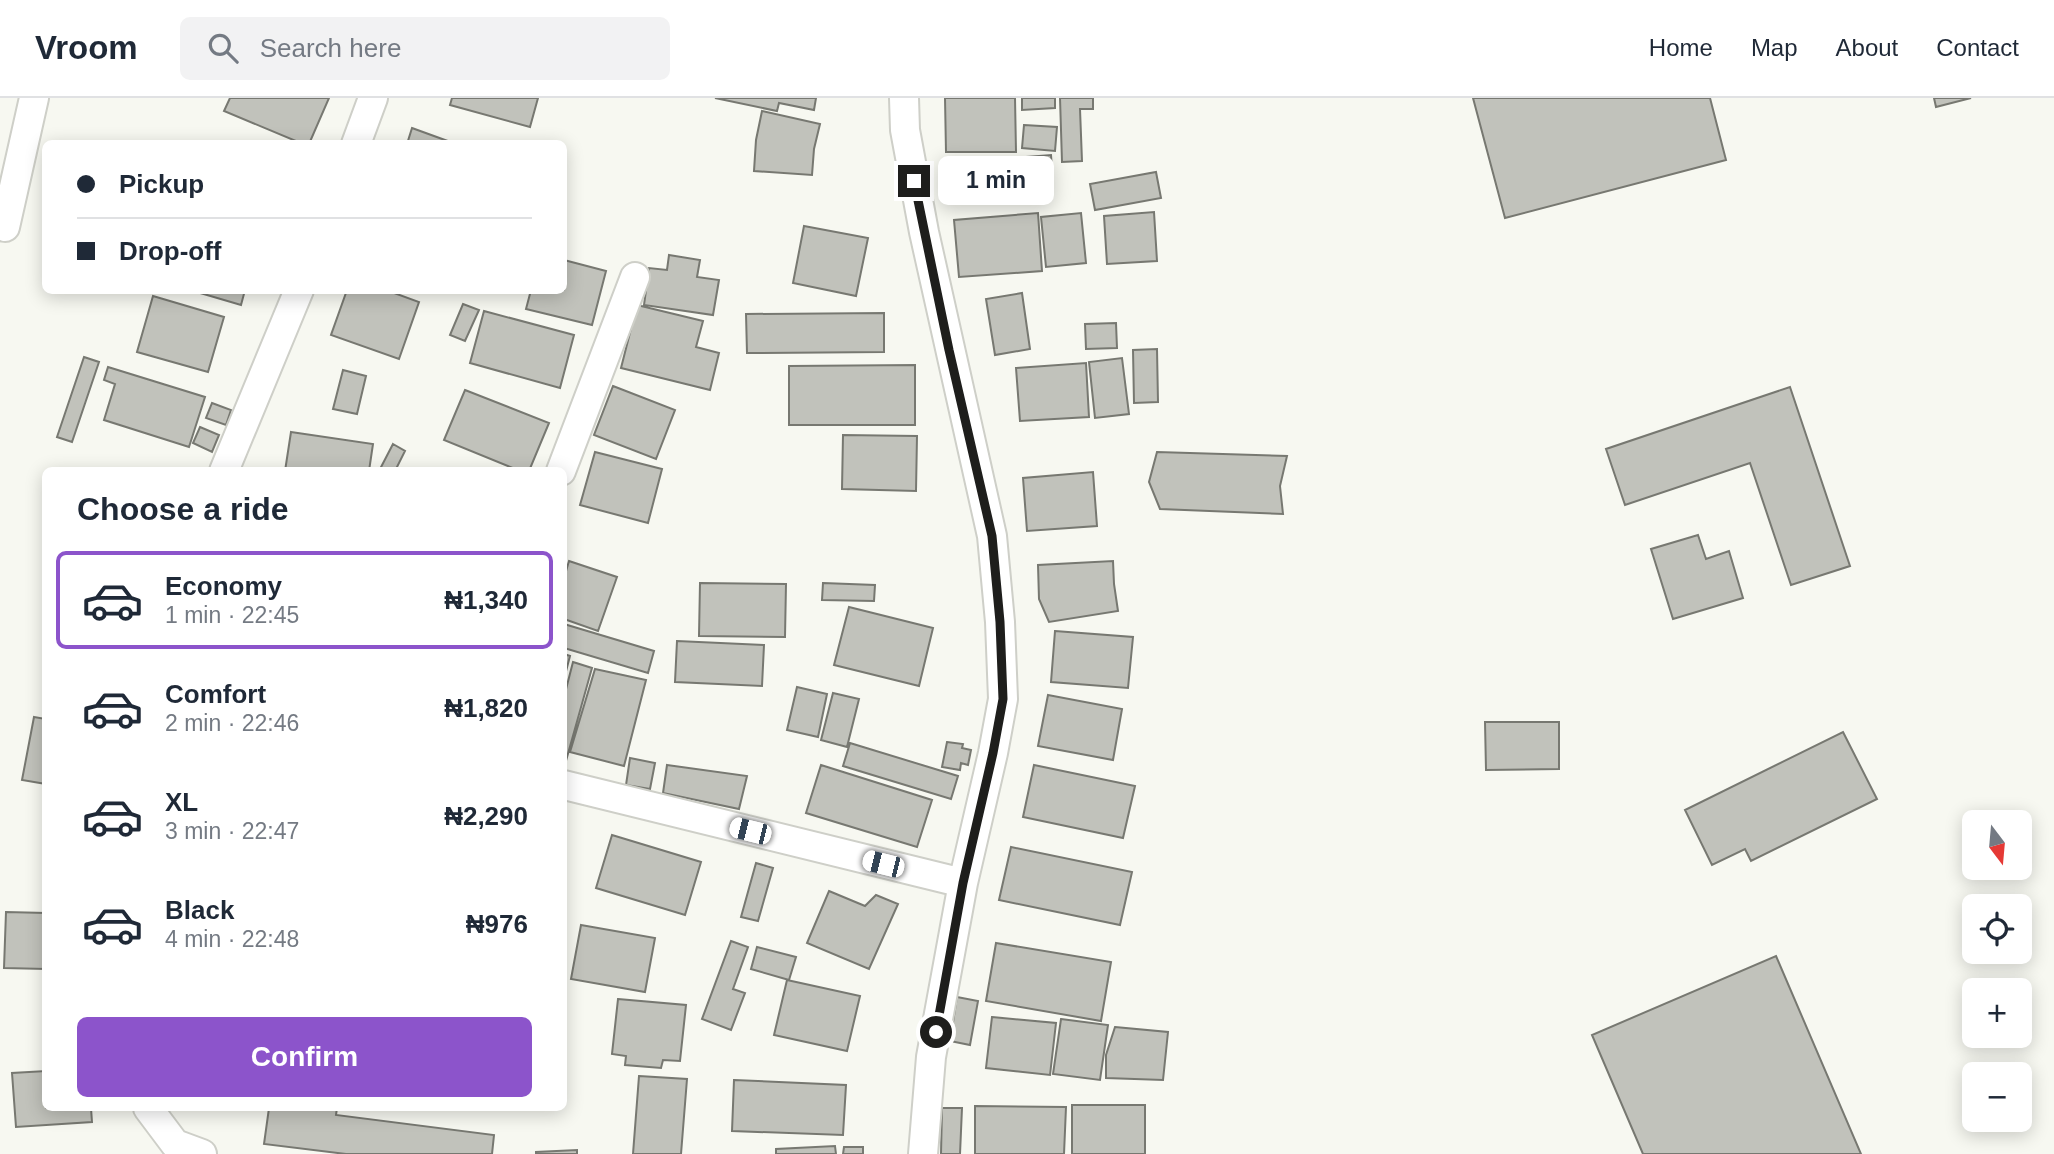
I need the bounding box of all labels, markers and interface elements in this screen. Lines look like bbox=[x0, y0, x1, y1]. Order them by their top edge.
search box bbox=[180, 17, 670, 80]
text: Vroom bbox=[35, 29, 138, 66]
icon: search bbox=[204, 29, 242, 67]
text: Search here bbox=[260, 33, 401, 63]
text: Home bbox=[1649, 34, 1713, 61]
text: Map bbox=[1751, 34, 1798, 61]
text: About bbox=[1836, 34, 1898, 61]
text: Contact bbox=[1936, 34, 2019, 61]
callout: 1 min bbox=[939, 156, 1054, 206]
route end bbox=[898, 165, 930, 197]
text: 1 min bbox=[966, 167, 1026, 193]
text: Pickup bbox=[119, 169, 204, 199]
text: Drop-off bbox=[119, 236, 222, 266]
text: Choose a ride bbox=[77, 491, 289, 527]
icon: car bbox=[81, 569, 144, 632]
text: Economy bbox=[165, 571, 282, 601]
text: ₦1,340 bbox=[444, 585, 528, 615]
text: 1 min · 22:45 bbox=[165, 602, 299, 628]
icon: car bbox=[81, 677, 144, 740]
text: Comfort bbox=[165, 679, 266, 709]
text: ₦1,820 bbox=[444, 693, 528, 723]
text: 2 min · 22:46 bbox=[165, 710, 299, 736]
icon: car bbox=[81, 785, 144, 848]
text: XL bbox=[165, 787, 198, 817]
text: ₦2,290 bbox=[444, 801, 528, 831]
north arrow bbox=[1962, 810, 2032, 880]
map controls bbox=[1962, 810, 2032, 1132]
car bbox=[728, 816, 773, 846]
text: 3 min · 22:47 bbox=[165, 818, 299, 844]
car bbox=[861, 849, 906, 879]
icon: car bbox=[81, 893, 144, 956]
button: locate bbox=[1962, 894, 2032, 964]
text: Black bbox=[165, 895, 234, 925]
text: ₦976 bbox=[466, 909, 528, 939]
text: 4 min · 22:48 bbox=[165, 926, 299, 952]
button: + bbox=[1962, 978, 2032, 1048]
route start bbox=[920, 1016, 952, 1048]
button: Confirm bbox=[77, 1017, 532, 1097]
button: − bbox=[1962, 1062, 2032, 1132]

